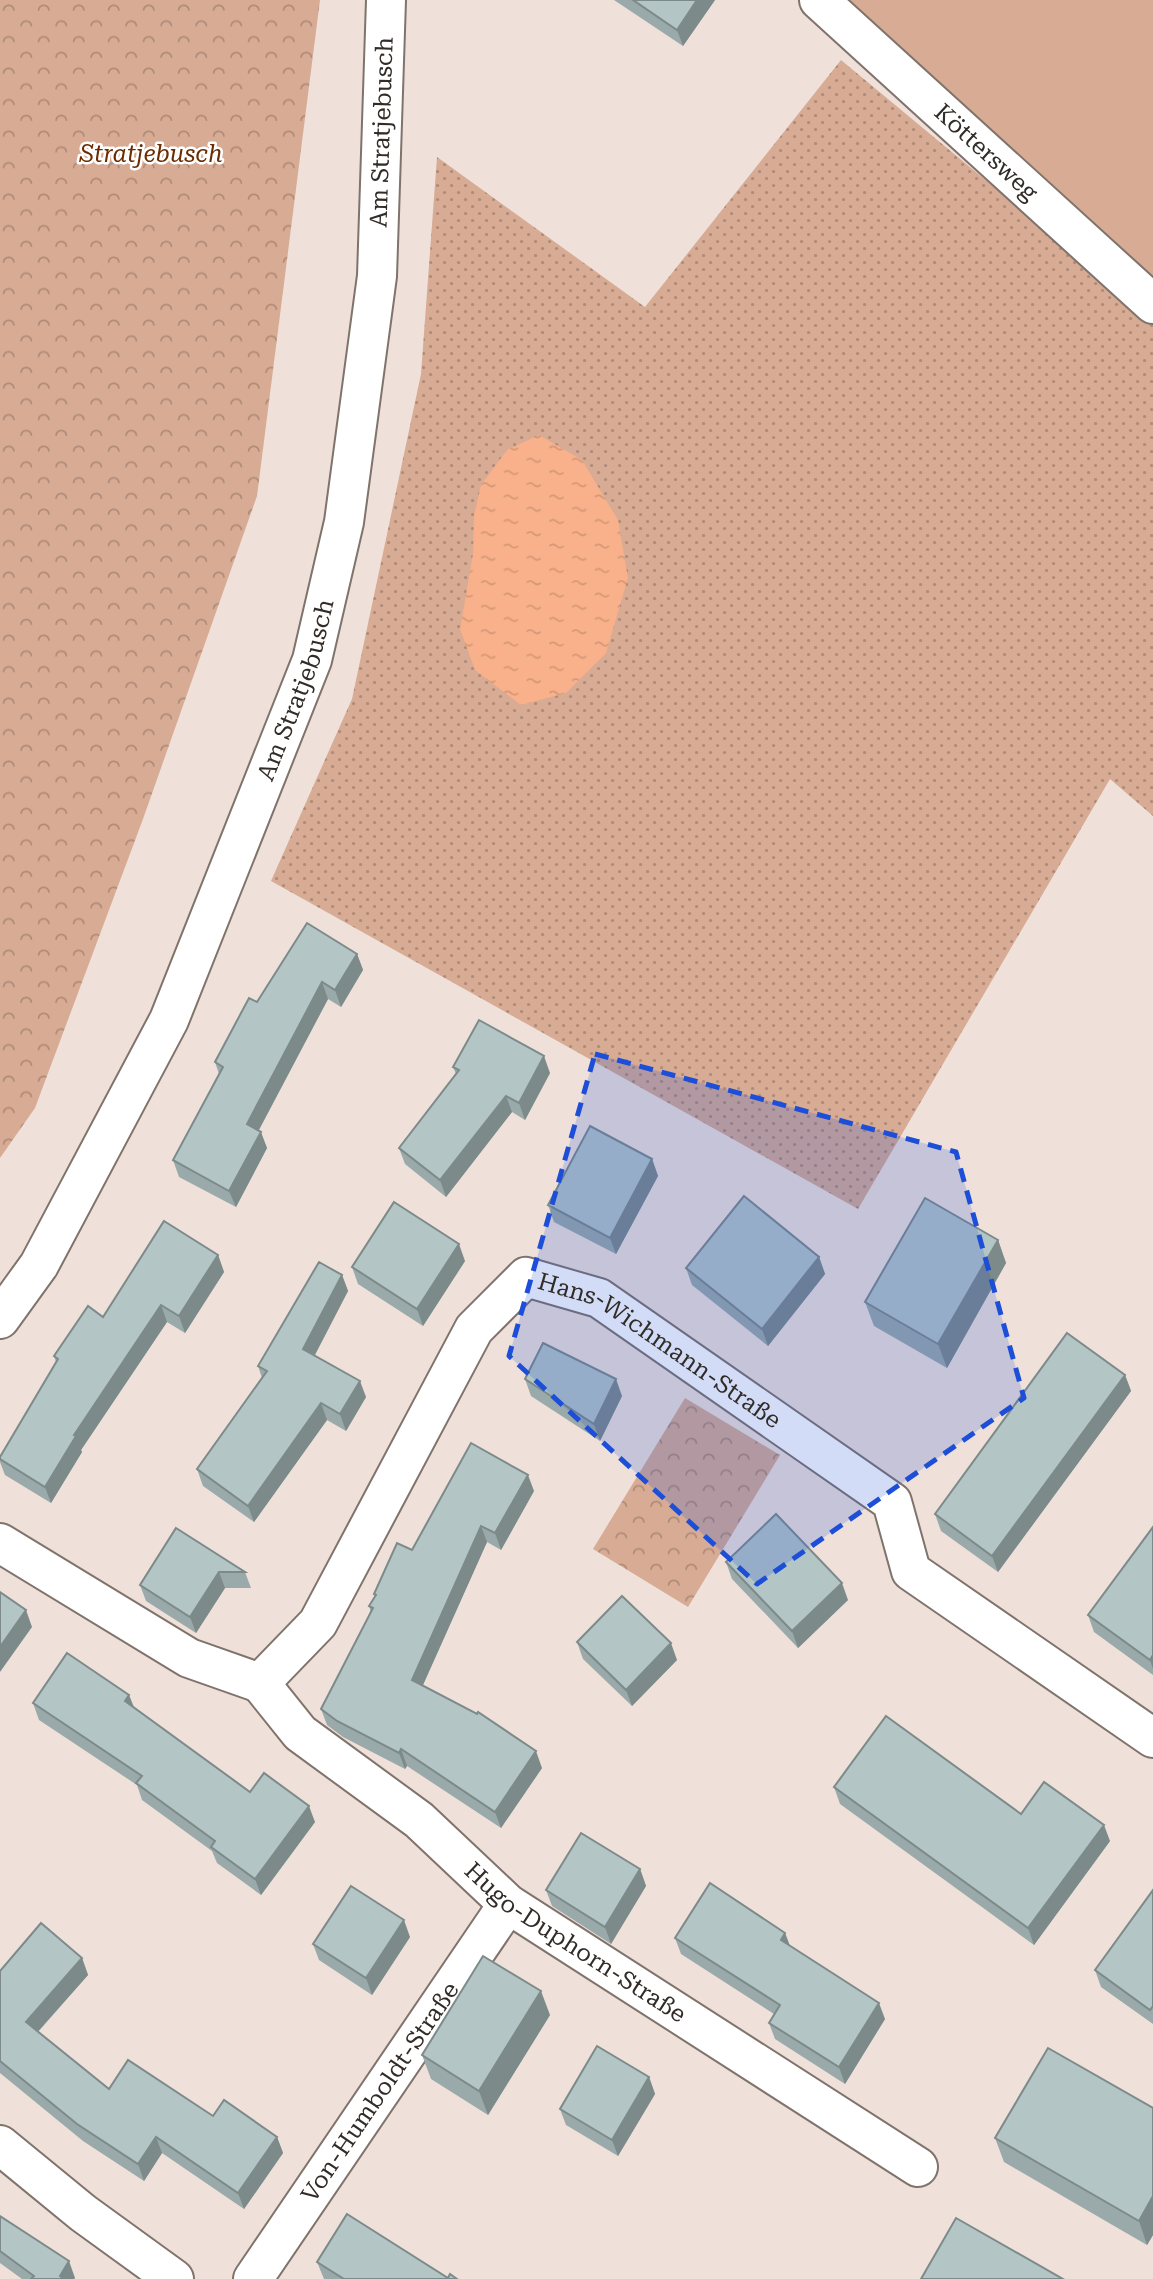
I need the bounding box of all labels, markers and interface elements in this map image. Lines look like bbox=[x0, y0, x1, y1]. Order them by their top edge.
street label: Am Stratjebusch bbox=[365, 37, 399, 228]
street label: Köttersweg bbox=[929, 98, 1044, 207]
park label: Stratjebusch bbox=[79, 140, 222, 168]
street label: Am Stratjebusch bbox=[251, 596, 340, 785]
street label: Hans-Wichmann-Straße bbox=[535, 1267, 786, 1434]
street label: Hugo-Duphorn-Straße bbox=[459, 1856, 691, 2029]
street label: Von-Humboldt-Straße bbox=[295, 1977, 465, 2207]

